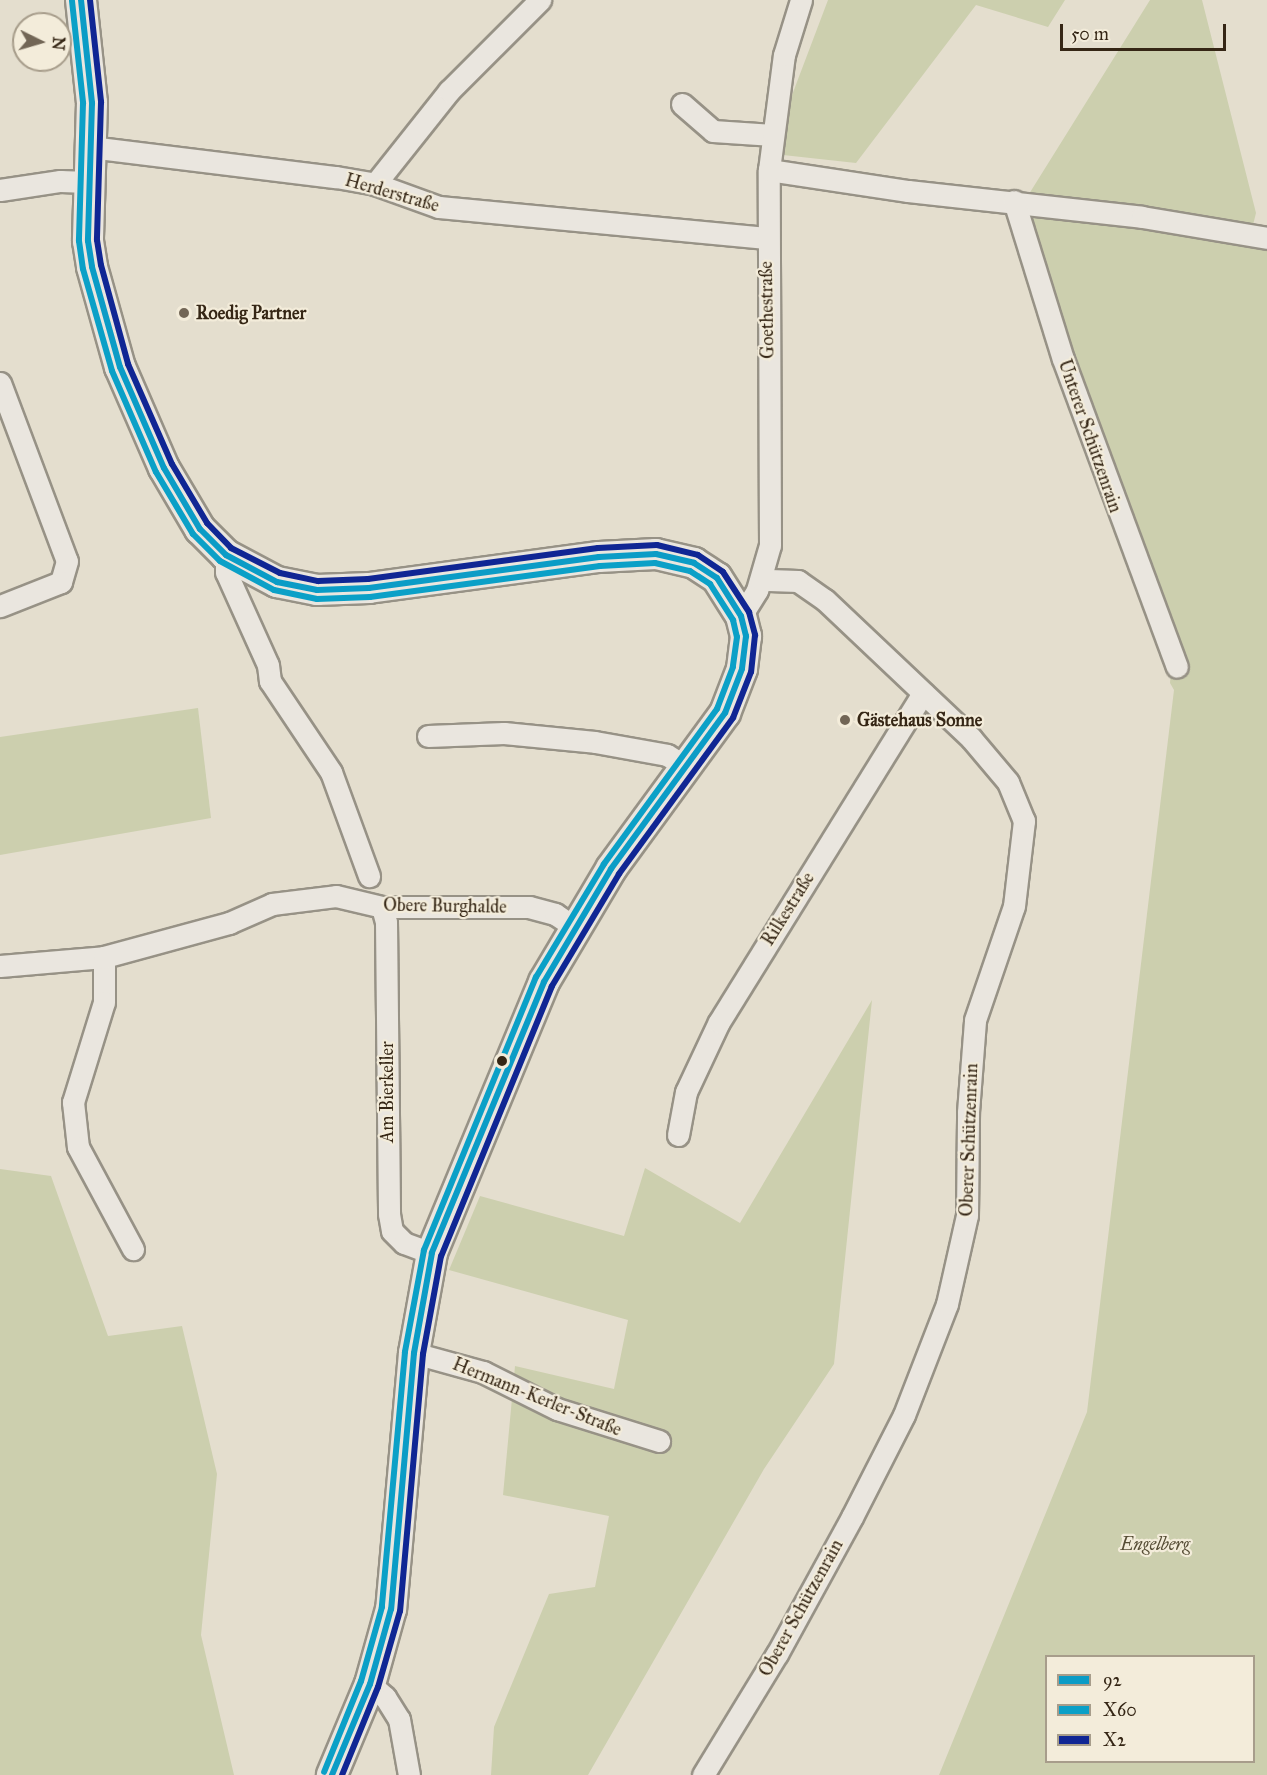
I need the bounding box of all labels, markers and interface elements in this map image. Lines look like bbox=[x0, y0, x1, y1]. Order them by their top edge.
north arrow bbox=[12, 12, 72, 72]
scale bar bbox=[1063, 12, 1230, 50]
text: 50 m bbox=[1071, 23, 1109, 45]
text: N bbox=[48, 36, 68, 51]
street label: Herderstraße bbox=[342, 169, 442, 217]
street label: Goethestraße bbox=[755, 261, 779, 359]
place label: Roedig Partner bbox=[196, 302, 306, 324]
marker: Roedig Partner bbox=[177, 306, 191, 320]
street label: Unterer Schützenrain bbox=[1054, 357, 1126, 515]
place label: Gästehaus Sonne bbox=[857, 709, 982, 731]
marker: Gästehaus Sonne bbox=[838, 713, 852, 727]
street label: Rilkestraße bbox=[757, 868, 819, 950]
street label: Obere Burghalde bbox=[383, 894, 507, 918]
street label: Am Bierkeller bbox=[376, 1041, 398, 1143]
unlabelled marker bbox=[496, 1055, 508, 1067]
street label: Oberer Schützenrain bbox=[956, 1063, 982, 1217]
street label: Hermann-Kerler-Straße bbox=[449, 1353, 625, 1441]
park label: Engelberg bbox=[1120, 1533, 1190, 1555]
street label: Oberer Schützenrain bbox=[754, 1536, 848, 1680]
legend bbox=[1045, 1655, 1255, 1763]
text: 92 bbox=[1103, 1669, 1122, 1691]
text: X60 bbox=[1103, 1699, 1137, 1721]
text: X2 bbox=[1103, 1729, 1126, 1751]

